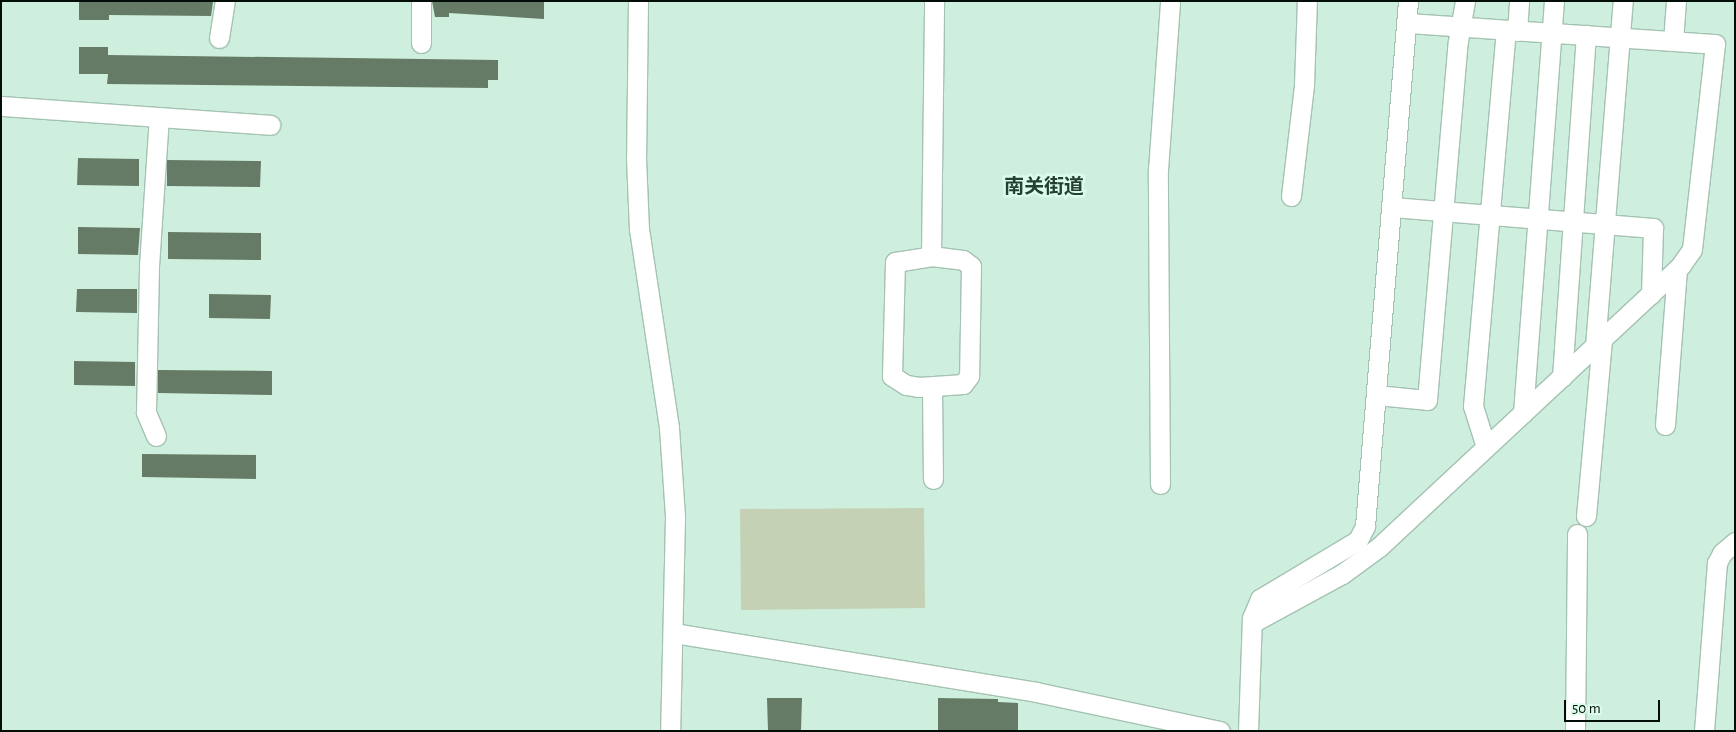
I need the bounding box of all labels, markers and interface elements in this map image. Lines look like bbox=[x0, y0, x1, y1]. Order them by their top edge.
district label: 南关街道 bbox=[1004, 175, 1084, 199]
scale bar bbox=[1566, 690, 1662, 722]
text: 50 m bbox=[1572, 701, 1601, 716]

